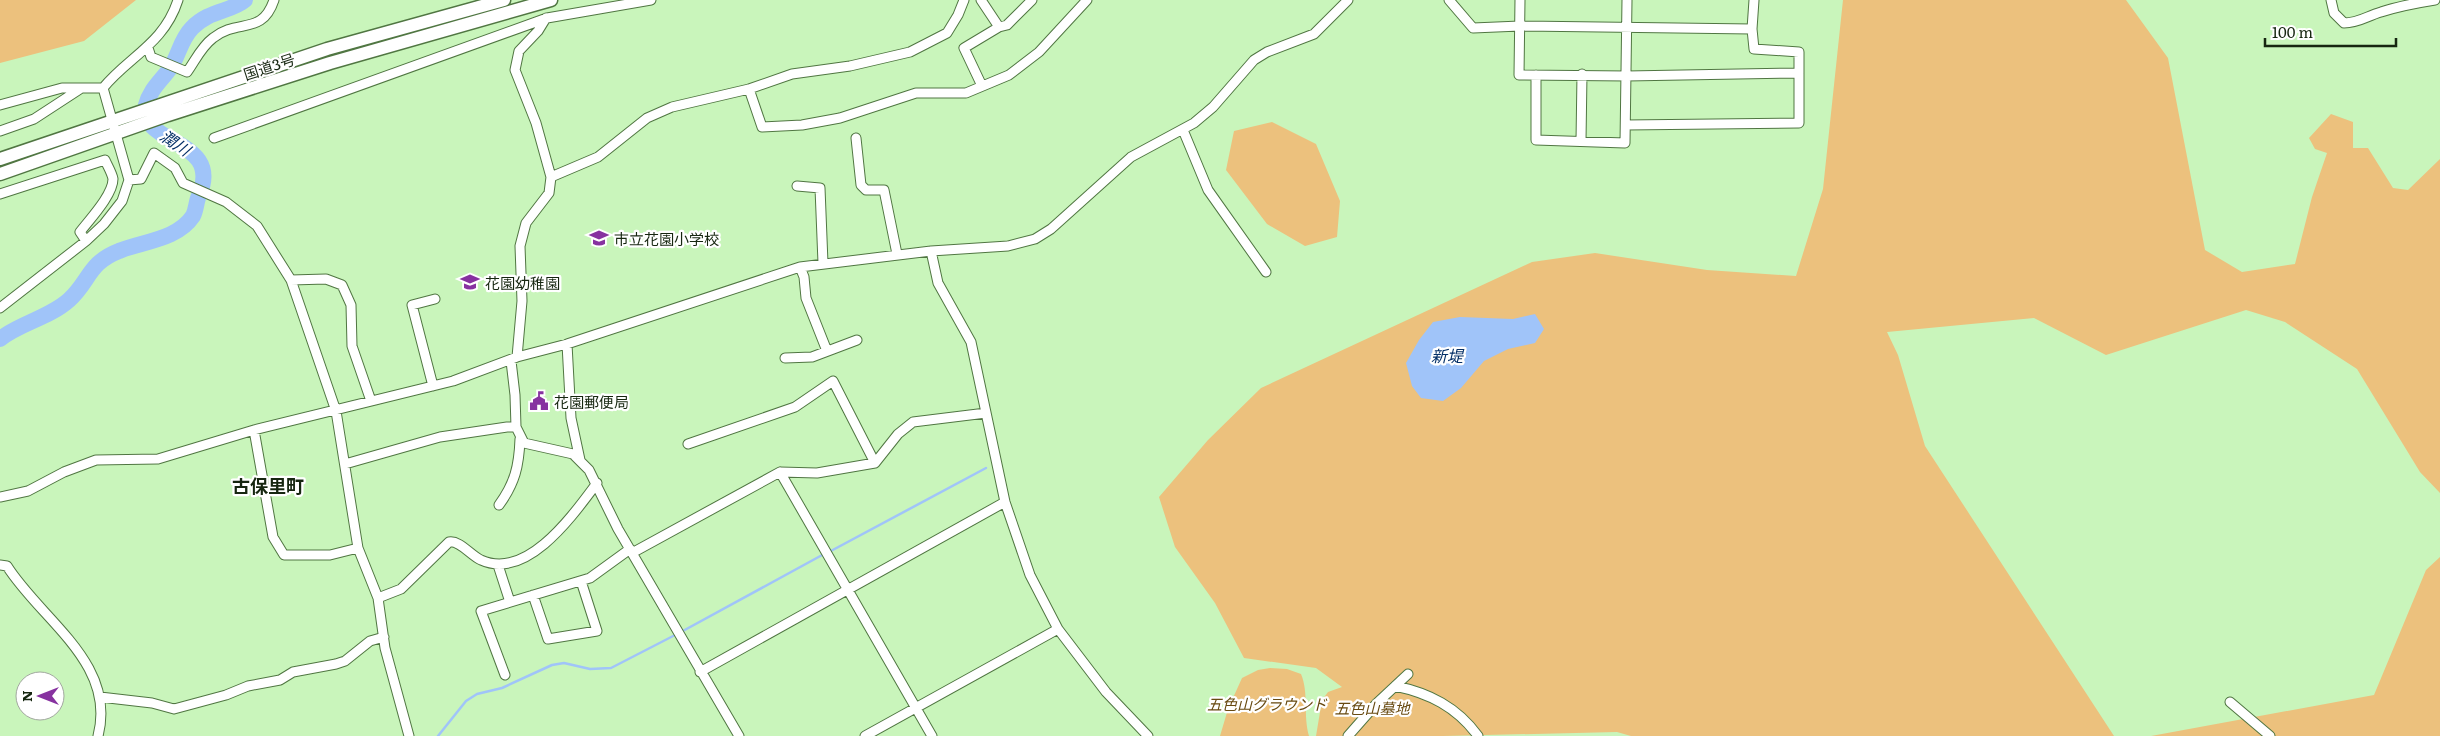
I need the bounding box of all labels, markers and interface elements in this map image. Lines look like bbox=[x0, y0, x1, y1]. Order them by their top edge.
scale bar bbox=[2265, 15, 2396, 47]
text: 100 m bbox=[2272, 20, 2313, 43]
street label: 国道3号 bbox=[240, 47, 298, 85]
water label: 潤川 bbox=[156, 123, 198, 162]
school or university icon: 市立花園小学校 bbox=[588, 227, 610, 249]
place label: 市立花園小学校 bbox=[614, 227, 719, 250]
school or university icon: 花園幼稚園 bbox=[459, 271, 481, 293]
place label: 花園幼稚園 bbox=[485, 271, 560, 294]
water label: 新堤 bbox=[1431, 343, 1465, 367]
public building icon: 花園郵便局 bbox=[528, 390, 550, 412]
place label: 花園郵便局 bbox=[554, 390, 629, 413]
district label: 古保里町 bbox=[232, 472, 304, 499]
north arrow bbox=[15, 671, 65, 721]
text: N bbox=[16, 690, 36, 702]
park label: 五色山グラウンド bbox=[1207, 692, 1328, 715]
park label: 五色山墓地 bbox=[1334, 696, 1411, 719]

